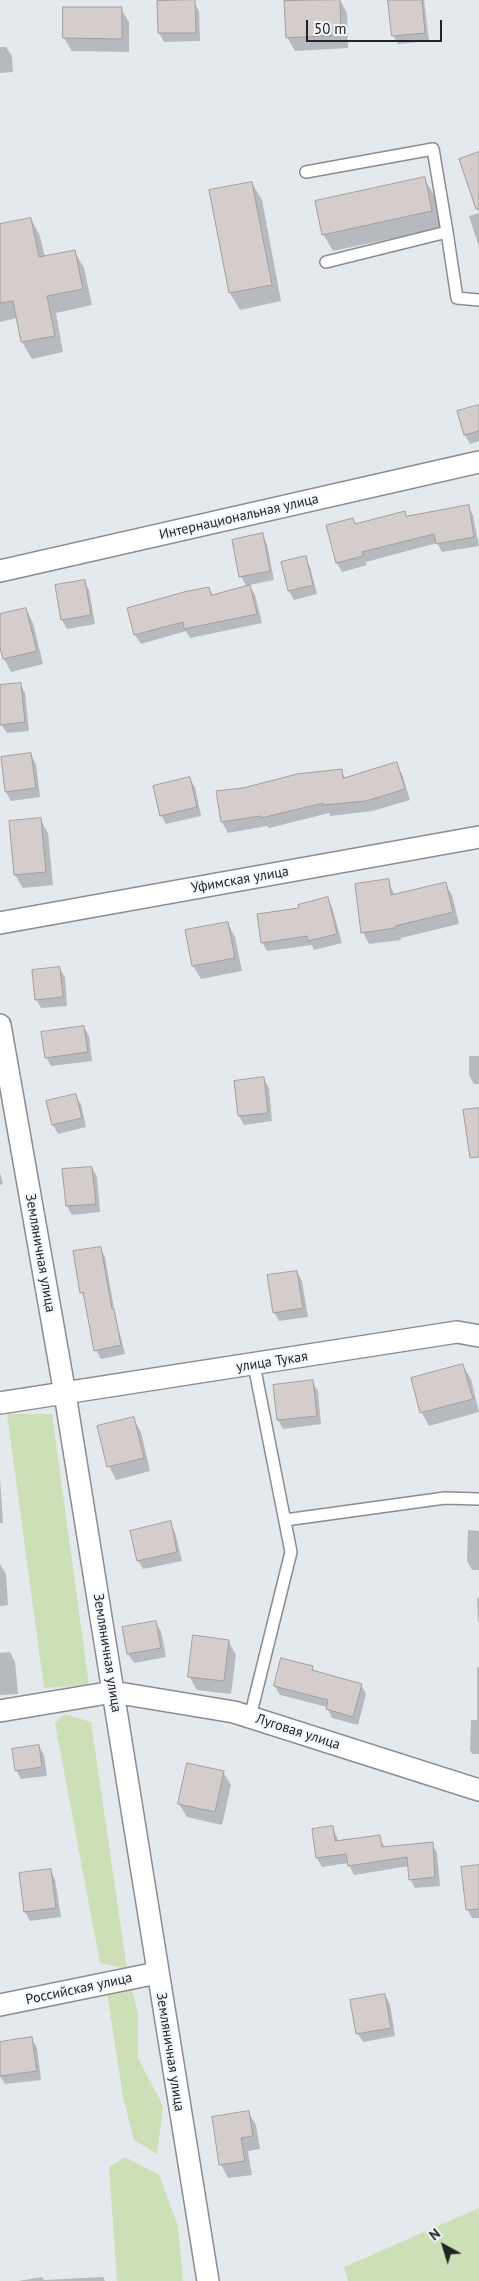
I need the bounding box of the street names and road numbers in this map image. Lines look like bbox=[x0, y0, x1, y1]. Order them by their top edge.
street label: Интернациональная улица bbox=[158, 490, 320, 544]
street label: Уфимская улица bbox=[190, 863, 290, 897]
street label: Земляничная улица bbox=[21, 1192, 59, 1314]
street label: улица Тукая bbox=[235, 1348, 309, 1376]
street label: Земляничная улица bbox=[89, 1592, 125, 1714]
street label: Луговая улица bbox=[254, 1710, 342, 1754]
street label: Российская улица bbox=[24, 1970, 134, 2008]
street label: Земляничная улица bbox=[152, 1991, 188, 2113]

